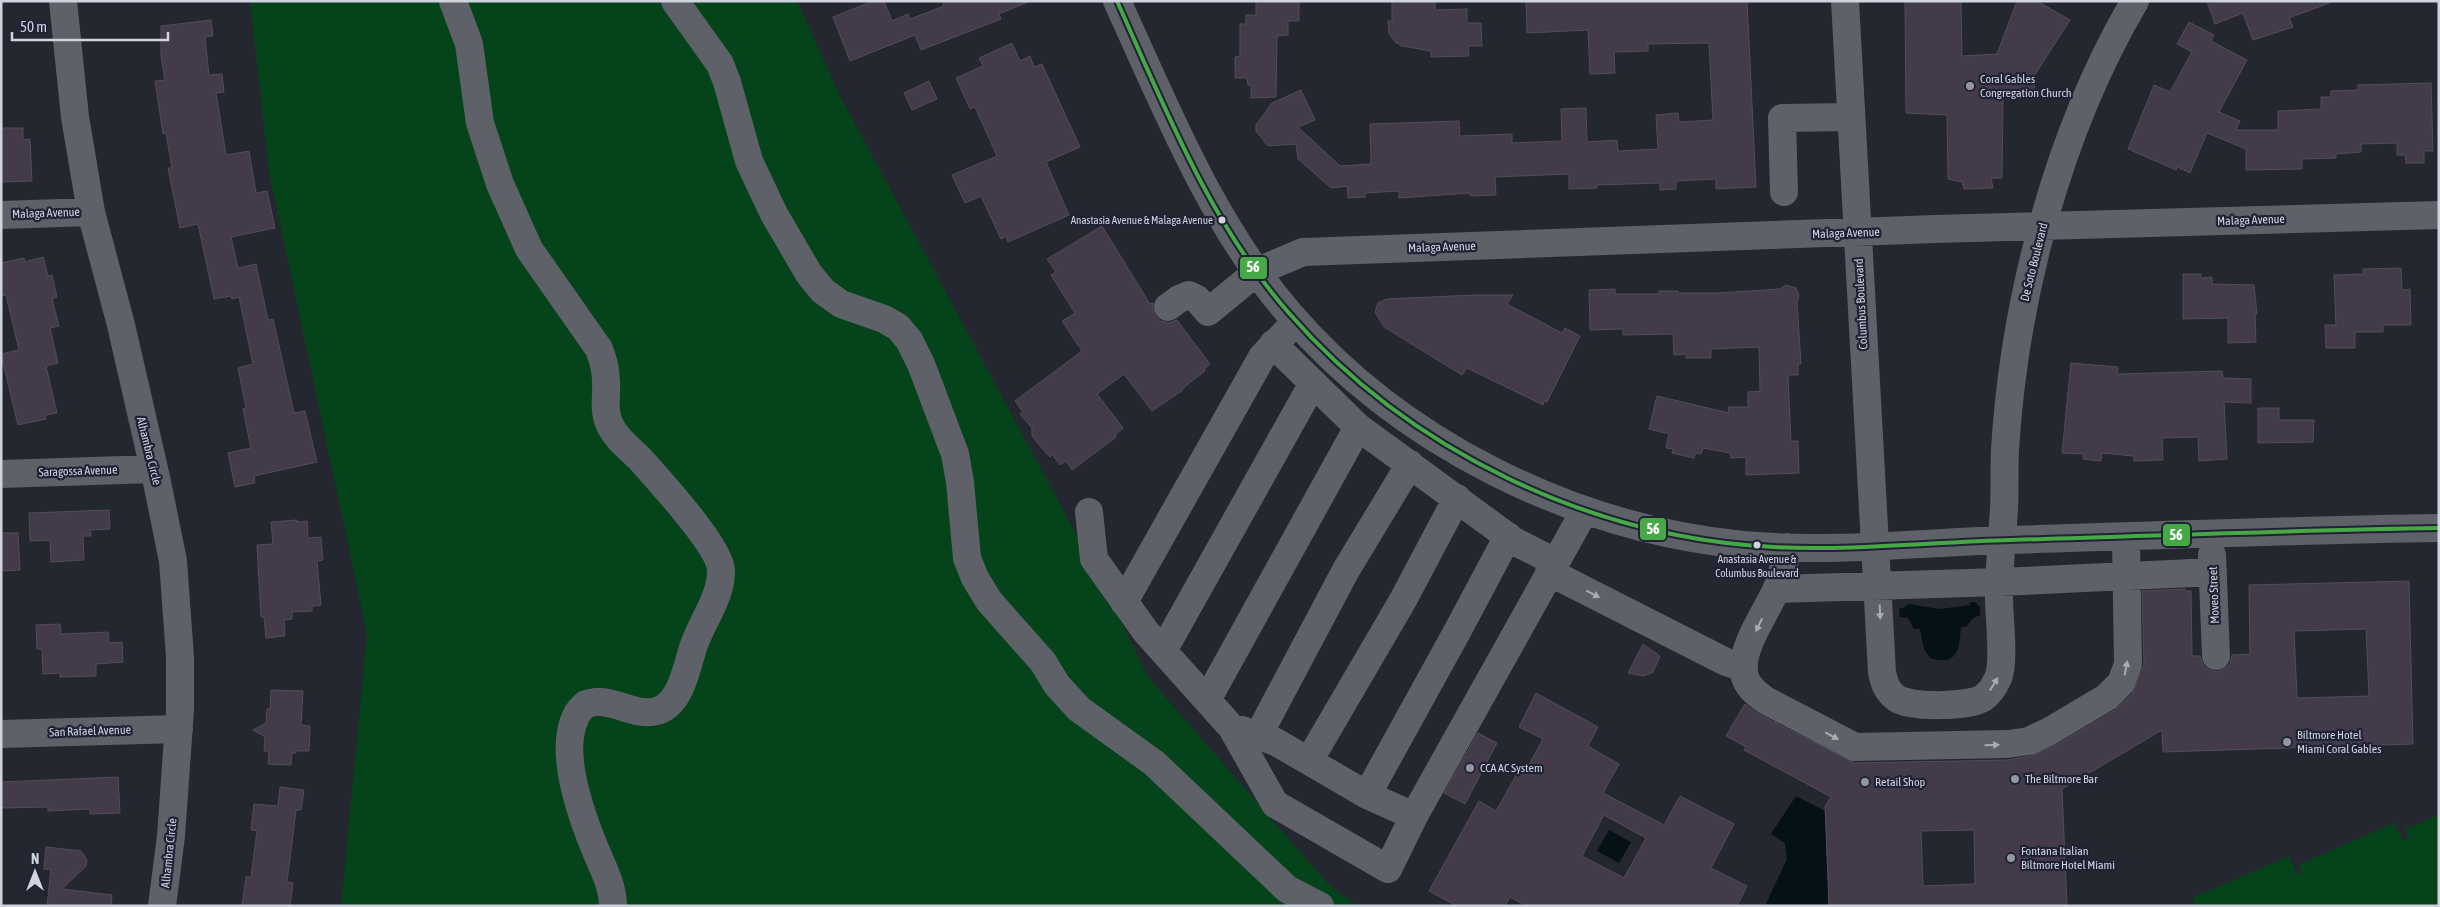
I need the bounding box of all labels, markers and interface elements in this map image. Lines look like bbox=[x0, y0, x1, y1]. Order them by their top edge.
scale bar bbox=[12, 10, 169, 42]
text: 50 m bbox=[20, 18, 47, 35]
place label: Coral Gables Congregation Church bbox=[1980, 72, 2072, 100]
marker: Coral Gables Congregation Church bbox=[1964, 80, 1976, 92]
street label: Malaga Avenue bbox=[12, 205, 80, 221]
street label: Malaga Avenue bbox=[2217, 212, 2285, 228]
place label: Anastasia Avenue & Malaga Avenue bbox=[1071, 214, 1213, 226]
marker: Anastasia Avenue & Malaga Avenue bbox=[1217, 215, 1227, 225]
street label: De Soto Boulevard bbox=[2017, 221, 2051, 303]
street label: Malaga Avenue bbox=[1812, 225, 1880, 241]
street label: Malaga Avenue bbox=[1408, 239, 1476, 255]
line badge: 56 bbox=[1239, 256, 1268, 280]
street label: Columbus Boulevard bbox=[1852, 258, 1870, 350]
text: 56 bbox=[1246, 259, 1260, 275]
street label: Alhambra Circle bbox=[134, 415, 164, 487]
street label: Saragossa Avenue bbox=[38, 463, 118, 479]
line badge: 56 bbox=[1639, 517, 1667, 541]
text: 56 bbox=[1646, 521, 1660, 537]
line badge: 56 bbox=[2162, 523, 2191, 547]
text: 56 bbox=[2169, 527, 2183, 543]
marker: Anastasia Avenue & Columbus Boulevard bbox=[1752, 540, 1762, 550]
place label: Anastasia Avenue & Columbus Boulevard bbox=[1715, 553, 1799, 579]
street label: Moveo Street bbox=[2206, 566, 2222, 624]
one-way arrow bbox=[1586, 590, 1600, 598]
one-way arrow bbox=[1876, 604, 1884, 620]
one-way arrow bbox=[1754, 618, 1762, 632]
one-way arrow bbox=[2122, 660, 2130, 676]
one-way arrow bbox=[1989, 678, 1999, 691]
street label: San Rafael Avenue bbox=[49, 723, 131, 739]
place label: Biltmore Hotel Miami Coral Gables bbox=[2297, 728, 2382, 756]
one-way arrow bbox=[1825, 732, 1839, 740]
marker: Biltmore Hotel Miami Coral Gables bbox=[2281, 736, 2293, 748]
one-way arrow bbox=[1984, 741, 2000, 749]
place label: CCA AC System bbox=[1480, 761, 1543, 775]
marker: CCA AC System bbox=[1464, 762, 1476, 774]
place label: The Biltmore Bar bbox=[2025, 772, 2098, 786]
marker: The Biltmore Bar bbox=[2009, 773, 2021, 785]
place label: Retail Shop bbox=[1875, 775, 1926, 789]
marker: Retail Shop bbox=[1859, 776, 1871, 788]
street label: Alhambra Circle bbox=[158, 817, 180, 889]
place label: Fontana Italian Biltmore Hotel Miami bbox=[2021, 844, 2115, 872]
north arrow bbox=[10, 847, 60, 897]
text: N bbox=[31, 851, 39, 867]
marker: Fontana Italian Biltmore Hotel Miami bbox=[2005, 852, 2017, 864]

